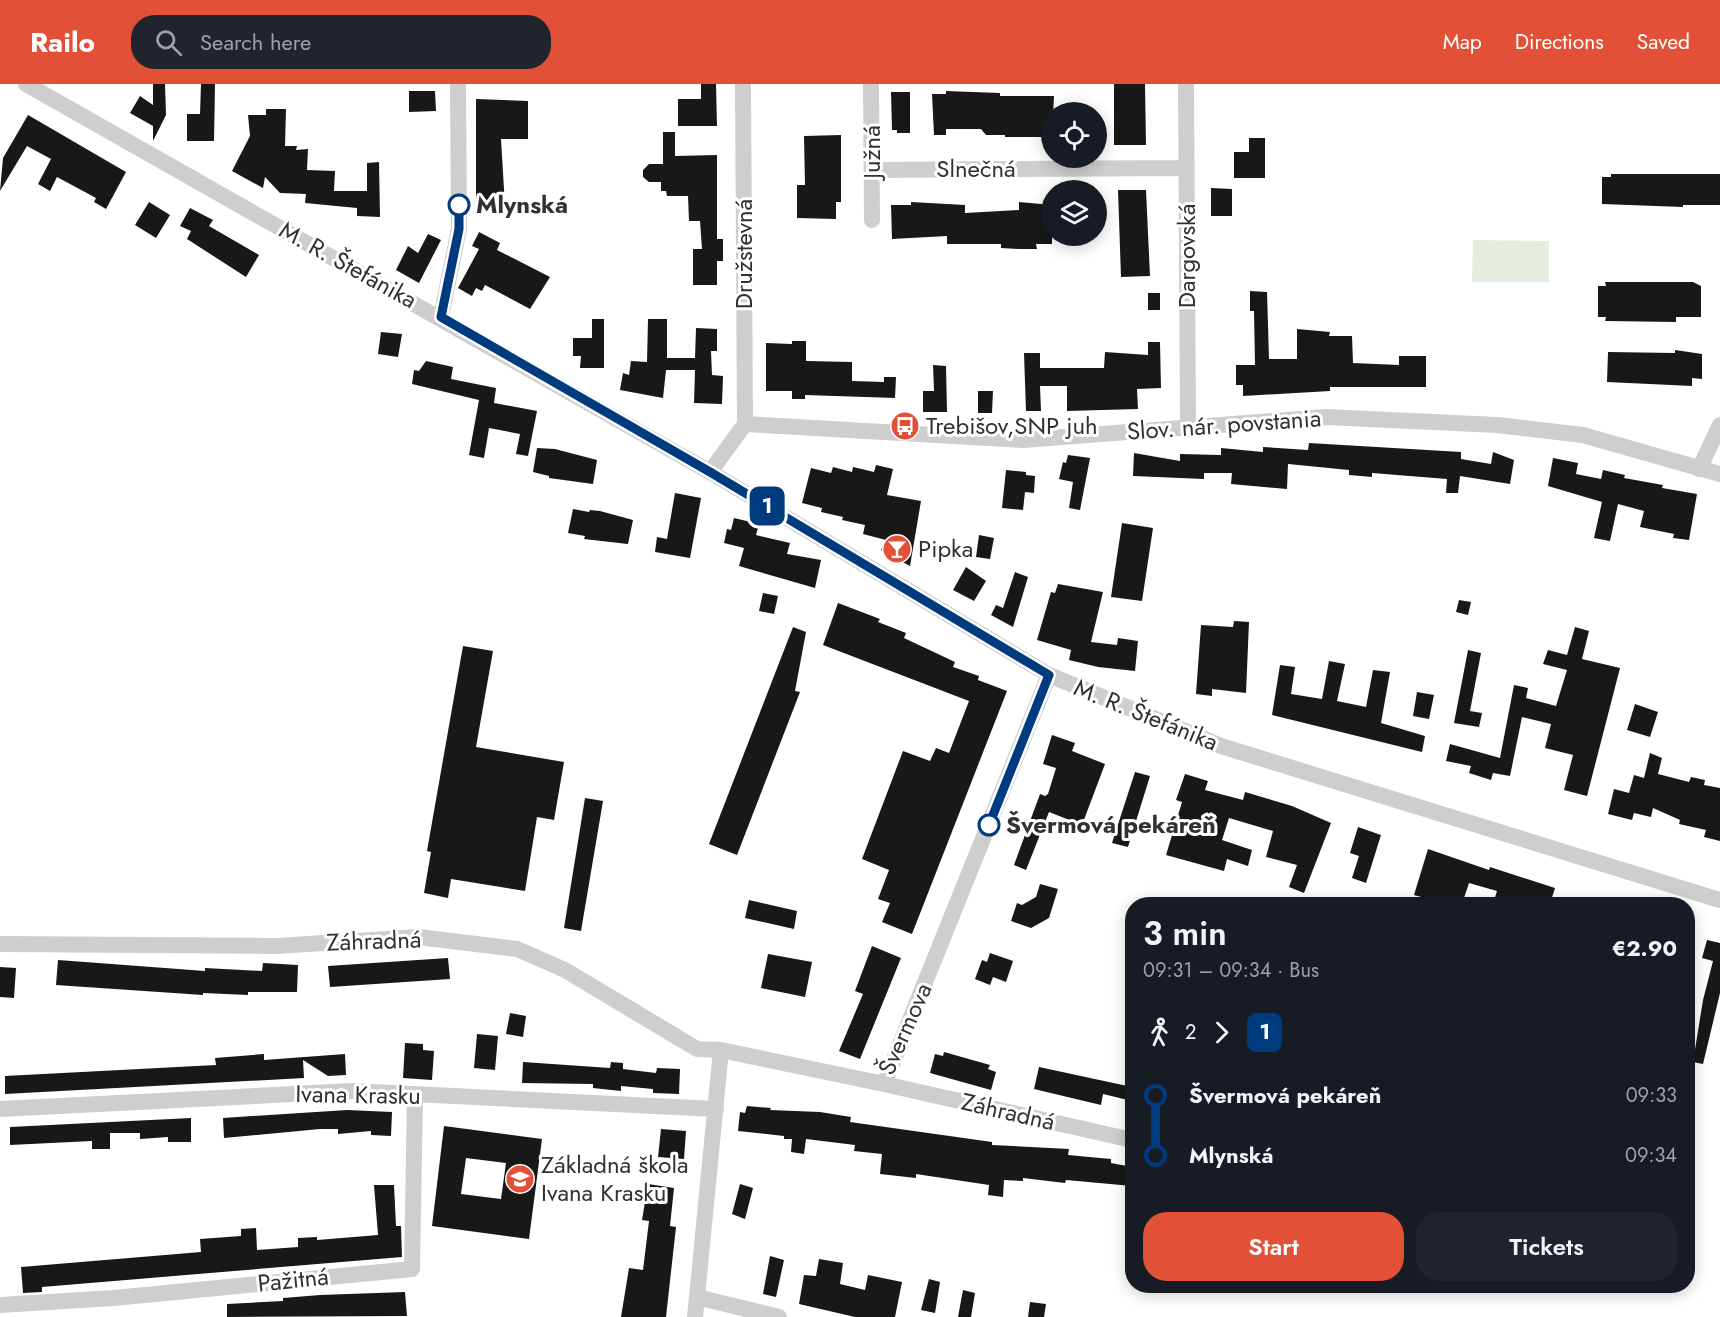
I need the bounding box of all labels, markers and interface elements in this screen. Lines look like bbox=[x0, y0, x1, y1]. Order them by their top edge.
search box bbox=[131, 15, 551, 69]
text: Railo bbox=[30, 22, 95, 63]
icon: search bbox=[152, 26, 185, 59]
text: Search here bbox=[200, 26, 311, 58]
text: Map bbox=[1443, 27, 1482, 57]
text: Directions bbox=[1515, 27, 1604, 57]
text: Saved bbox=[1637, 27, 1690, 57]
map controls bbox=[1041, 102, 1107, 246]
button: locate bbox=[1041, 102, 1107, 168]
street label: Južná bbox=[854, 125, 889, 182]
street label: Slnečná bbox=[936, 151, 1016, 186]
button: layers bbox=[1041, 180, 1107, 246]
place label: Mlynská bbox=[476, 187, 568, 222]
marker: Mlynská bbox=[448, 194, 470, 216]
street label: Družstevná bbox=[726, 199, 761, 309]
street label: Dargovská bbox=[1169, 204, 1204, 308]
street label: M. R. Štefánika bbox=[273, 212, 423, 317]
street label: Slov. nár. povstania bbox=[1126, 400, 1322, 449]
place label: Trebišov,SNP juh bbox=[926, 408, 1098, 443]
bus stop icon: Trebišov,SNP juh bbox=[889, 410, 921, 442]
line badge: 1 bbox=[748, 486, 786, 526]
text: 1 bbox=[762, 491, 772, 521]
place label: Pipka bbox=[918, 531, 973, 566]
bar icon: Pipka bbox=[881, 533, 913, 565]
street label: M. R. Štefánika bbox=[1069, 670, 1223, 759]
place label: Švermová pekáreň bbox=[1006, 807, 1216, 842]
marker: Švermová pekáreň bbox=[978, 814, 1000, 836]
text: 3 min bbox=[1143, 910, 1227, 957]
street label: Záhradná bbox=[326, 921, 422, 960]
text: €2.90 bbox=[1612, 932, 1677, 964]
text: 09:31 – 09:34 · Bus bbox=[1143, 956, 1319, 985]
street label: Švermova bbox=[869, 977, 940, 1080]
icon: walk bbox=[1143, 1016, 1176, 1049]
icon: forward bbox=[1205, 1016, 1238, 1049]
text: 1 bbox=[1259, 1017, 1270, 1047]
text: 2 bbox=[1185, 1018, 1196, 1047]
street label: Ivana Krasku bbox=[295, 1076, 421, 1113]
text: Švermová pekáreň bbox=[1189, 1079, 1381, 1111]
text: 09:33 bbox=[1626, 1081, 1677, 1110]
street label: Záhradná bbox=[958, 1084, 1058, 1139]
text: Mlynská bbox=[1189, 1139, 1273, 1171]
text: 09:34 bbox=[1625, 1141, 1677, 1170]
place label: Základná škola Ivana Krasku bbox=[541, 1147, 689, 1210]
school or university icon: Základná škola Ivana Krasku bbox=[504, 1163, 536, 1195]
button: Start bbox=[1143, 1212, 1404, 1281]
button: Tickets bbox=[1416, 1212, 1677, 1281]
street label: Pažitná bbox=[256, 1258, 330, 1301]

